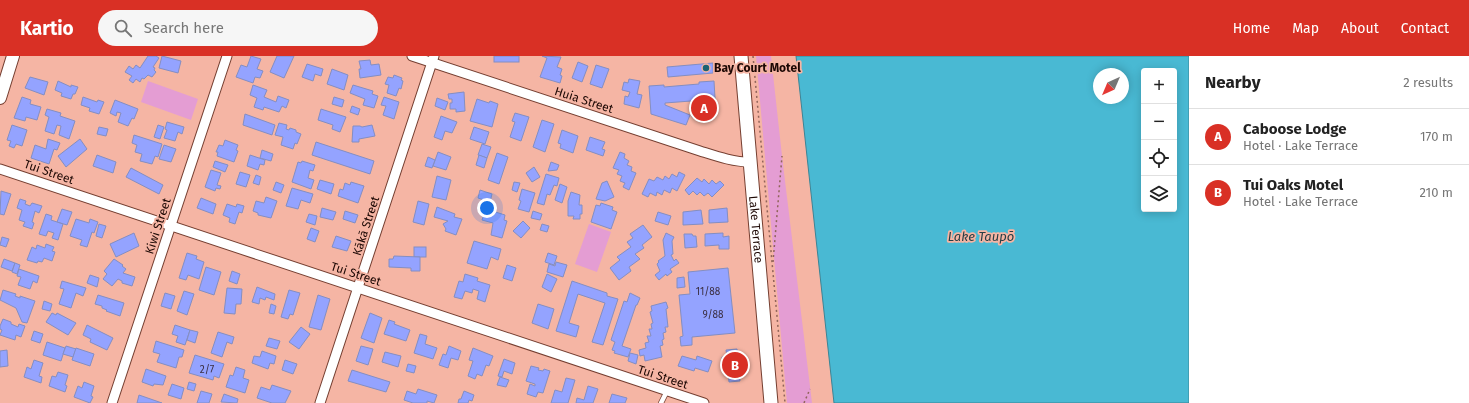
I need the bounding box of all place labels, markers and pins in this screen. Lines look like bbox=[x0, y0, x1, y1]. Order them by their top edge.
place label: Bay Court Motel bbox=[714, 61, 801, 75]
marker: Bay Court Motel bbox=[701, 63, 711, 73]
pin: A bbox=[691, 93, 717, 123]
pin: B bbox=[722, 350, 748, 380]

